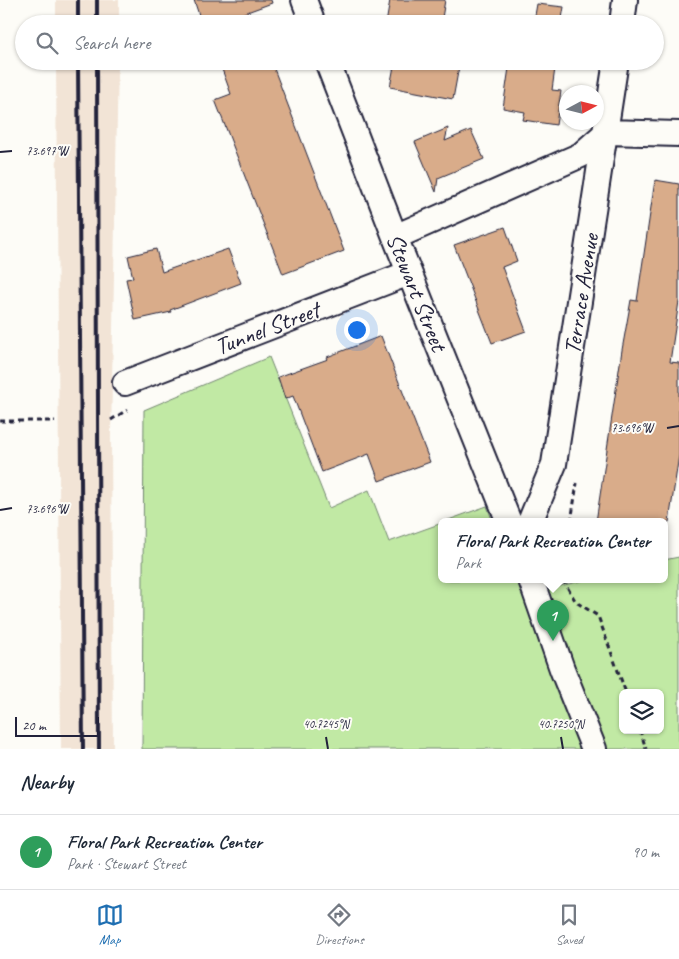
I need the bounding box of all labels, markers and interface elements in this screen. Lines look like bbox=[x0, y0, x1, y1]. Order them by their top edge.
search box bbox=[15, 15, 664, 70]
icon: search bbox=[33, 29, 61, 57]
text: Search here bbox=[73, 31, 150, 55]
north arrow bbox=[559, 85, 604, 130]
text: 73.697°W bbox=[26, 143, 70, 159]
street label: Stewart Street bbox=[380, 229, 455, 357]
street label: Terrace Avenue bbox=[557, 230, 606, 356]
street label: Tunnel Street bbox=[211, 293, 326, 362]
your location bbox=[344, 317, 370, 343]
text: 73.696°W bbox=[611, 420, 655, 436]
text: 73.696°W bbox=[26, 501, 70, 517]
popup bbox=[438, 518, 668, 583]
text: Floral Park Recreation Center bbox=[456, 529, 650, 553]
text: Park bbox=[456, 553, 481, 573]
pin: 1 bbox=[537, 600, 569, 641]
map controls bbox=[619, 689, 664, 734]
button: layers bbox=[619, 689, 664, 734]
scale bar bbox=[15, 714, 99, 737]
text: 40.7245°N bbox=[303, 716, 350, 732]
text: 40.7250°N bbox=[538, 716, 585, 732]
text: 20 m bbox=[22, 717, 46, 734]
text: Nearby bbox=[20, 769, 73, 795]
text: Floral Park Recreation Center bbox=[67, 830, 262, 854]
text: 1 bbox=[32, 842, 40, 862]
text: 90 m bbox=[632, 842, 659, 862]
text: Park · Stewart Street bbox=[67, 854, 186, 874]
tab: Map bbox=[96, 901, 124, 948]
tab: Directions bbox=[315, 901, 364, 948]
tab: Saved bbox=[555, 901, 583, 948]

